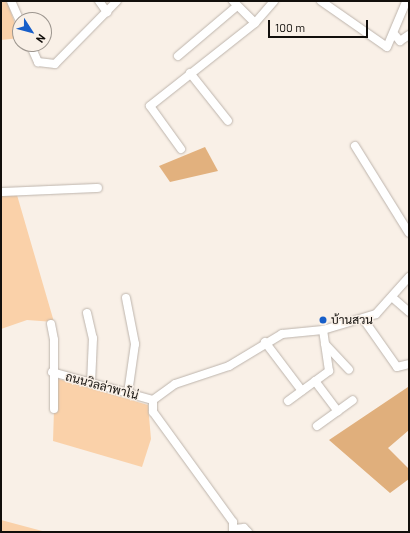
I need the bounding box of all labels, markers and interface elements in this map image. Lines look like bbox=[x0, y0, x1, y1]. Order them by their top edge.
north arrow bbox=[12, 12, 52, 52]
scale bar bbox=[270, 12, 370, 38]
text: 100 m bbox=[275, 20, 305, 34]
text: N bbox=[34, 32, 49, 46]
place label: บ้านสวน bbox=[331, 313, 373, 327]
marker: บ้านสวน bbox=[318, 315, 328, 325]
street label: ถนนวิลล่าพาโน่ bbox=[64, 369, 140, 403]

